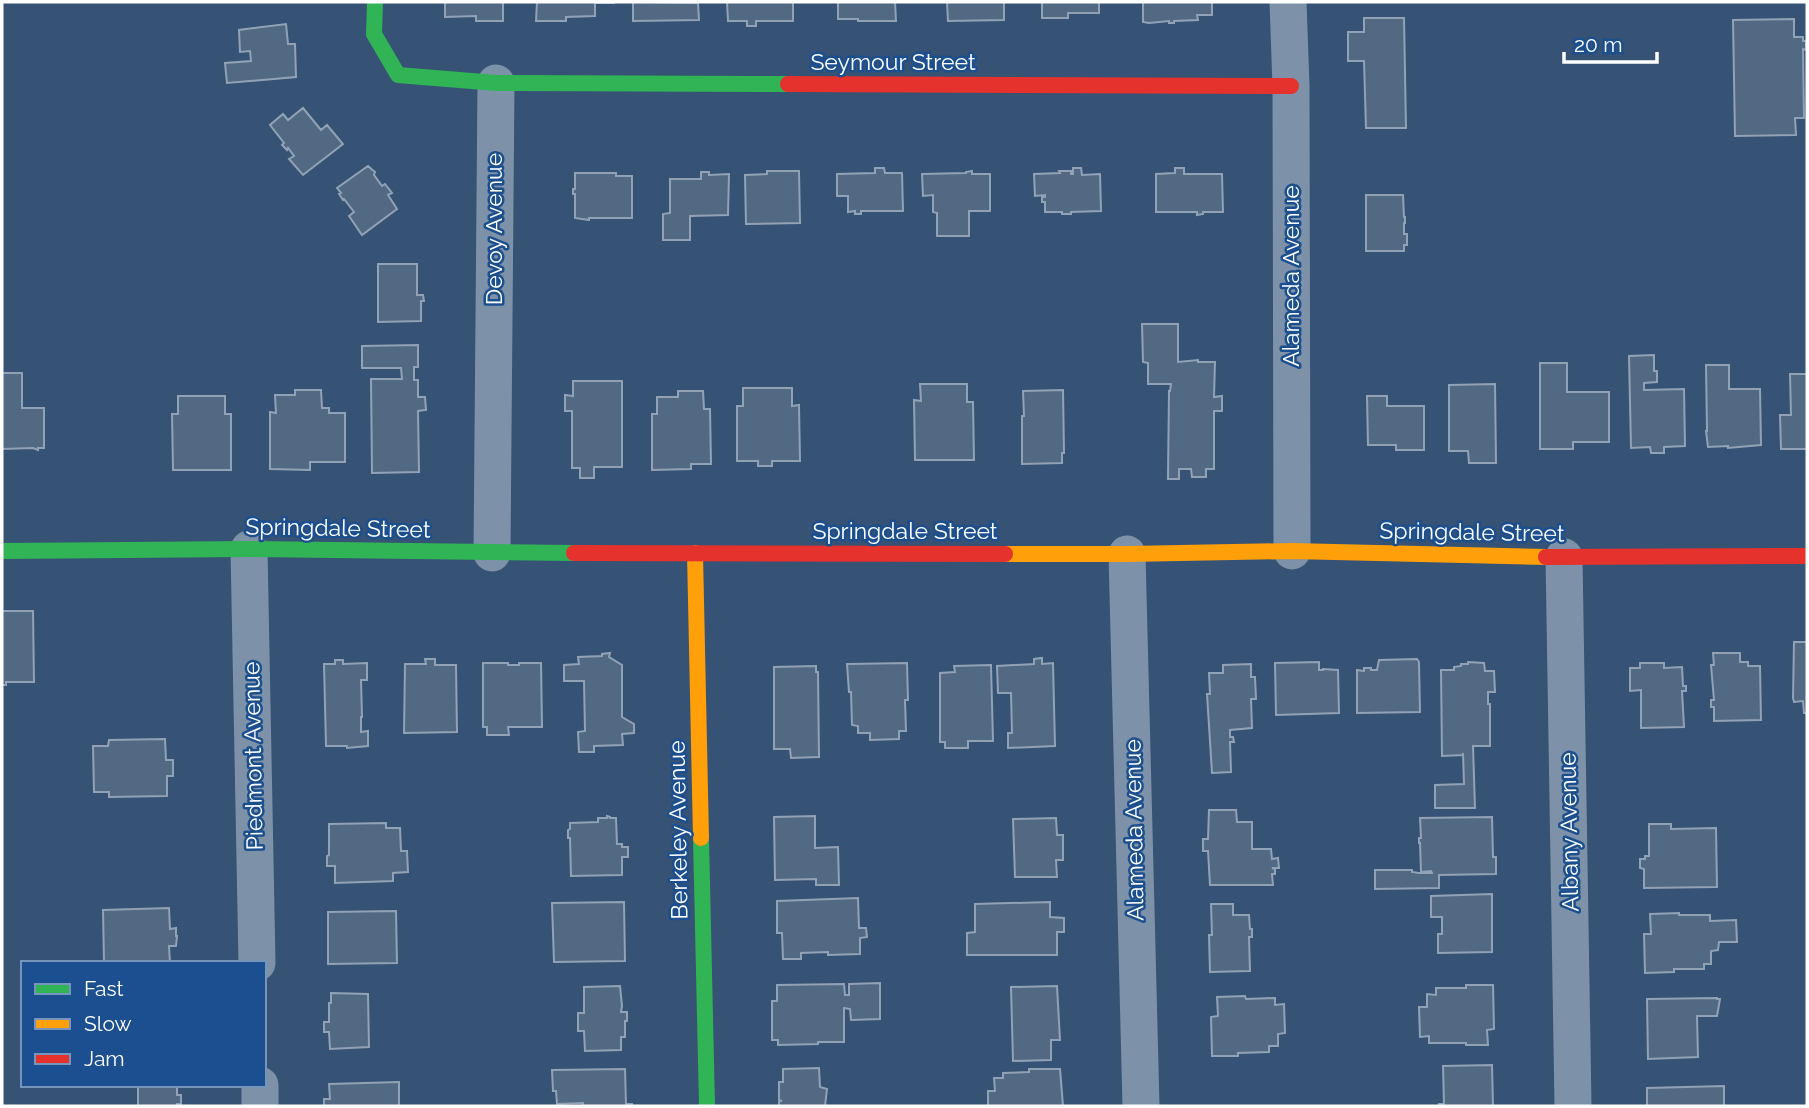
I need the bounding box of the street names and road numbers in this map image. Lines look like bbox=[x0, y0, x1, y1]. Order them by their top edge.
street label: Seymour Street bbox=[810, 48, 976, 75]
street label: Devoy Avenue bbox=[480, 153, 507, 305]
street label: Alameda Avenue bbox=[1277, 185, 1304, 367]
street label: Springdale Street bbox=[245, 512, 431, 543]
street label: Springdale Street bbox=[1379, 516, 1565, 547]
street label: Springdale Street bbox=[812, 517, 998, 544]
street label: Piedmont Avenue bbox=[237, 661, 268, 851]
street label: Alameda Avenue bbox=[1118, 739, 1149, 921]
street label: Berkeley Avenue bbox=[662, 740, 693, 920]
street label: Albany Avenue bbox=[1554, 752, 1583, 912]

